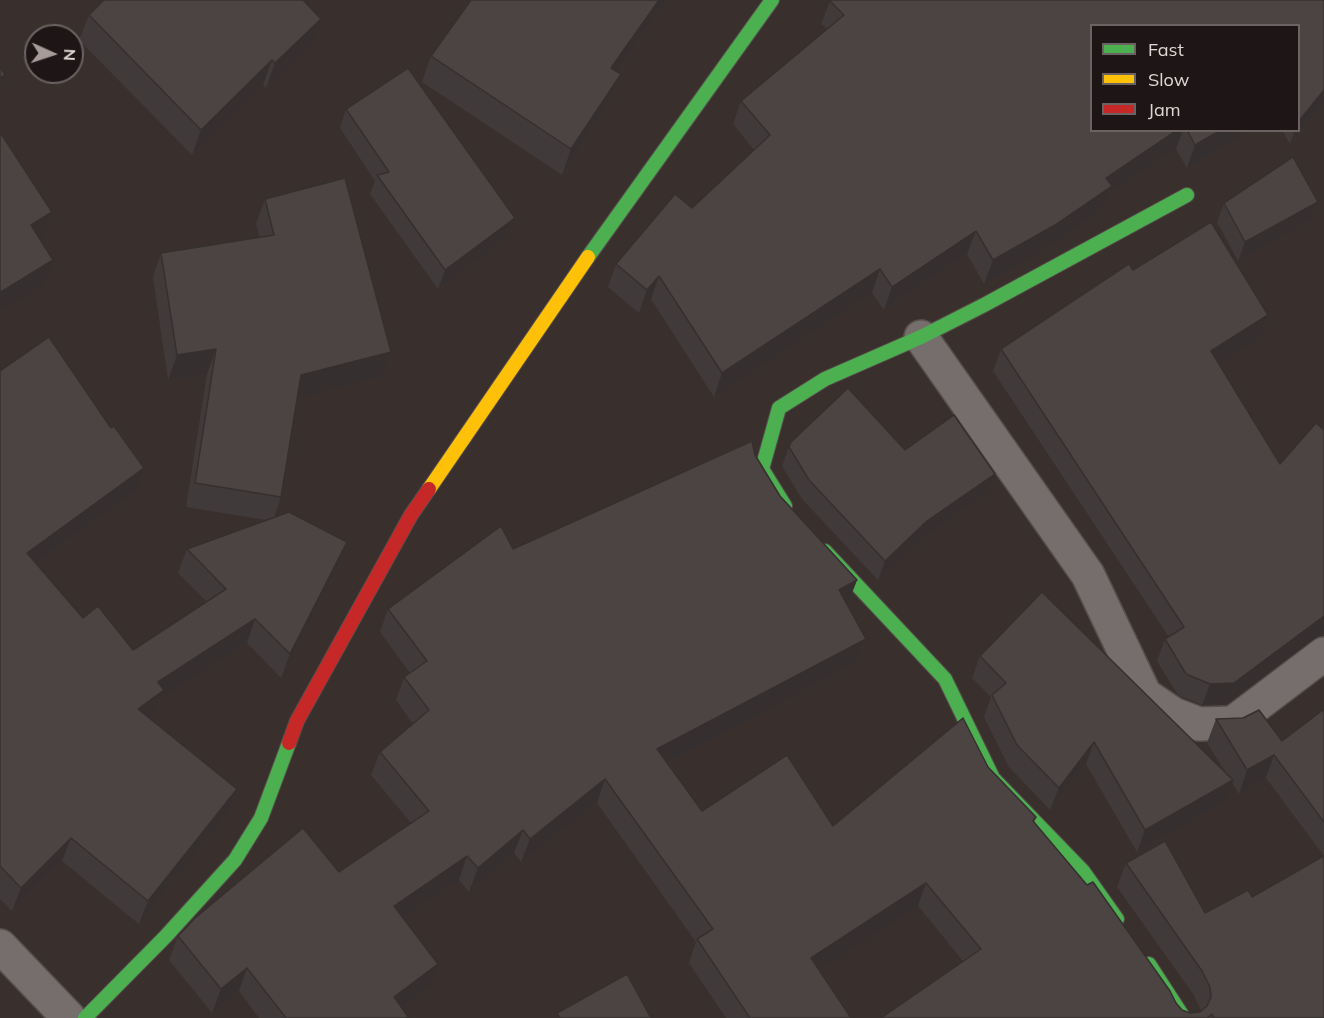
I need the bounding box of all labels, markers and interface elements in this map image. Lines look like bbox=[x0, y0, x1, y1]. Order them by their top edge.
north arrow bbox=[24, 24, 84, 84]
legend bbox=[1090, 24, 1300, 132]
text: Fast bbox=[1148, 38, 1184, 61]
text: N bbox=[60, 48, 80, 61]
text: Slow bbox=[1148, 68, 1189, 91]
text: Jam bbox=[1148, 98, 1181, 121]

